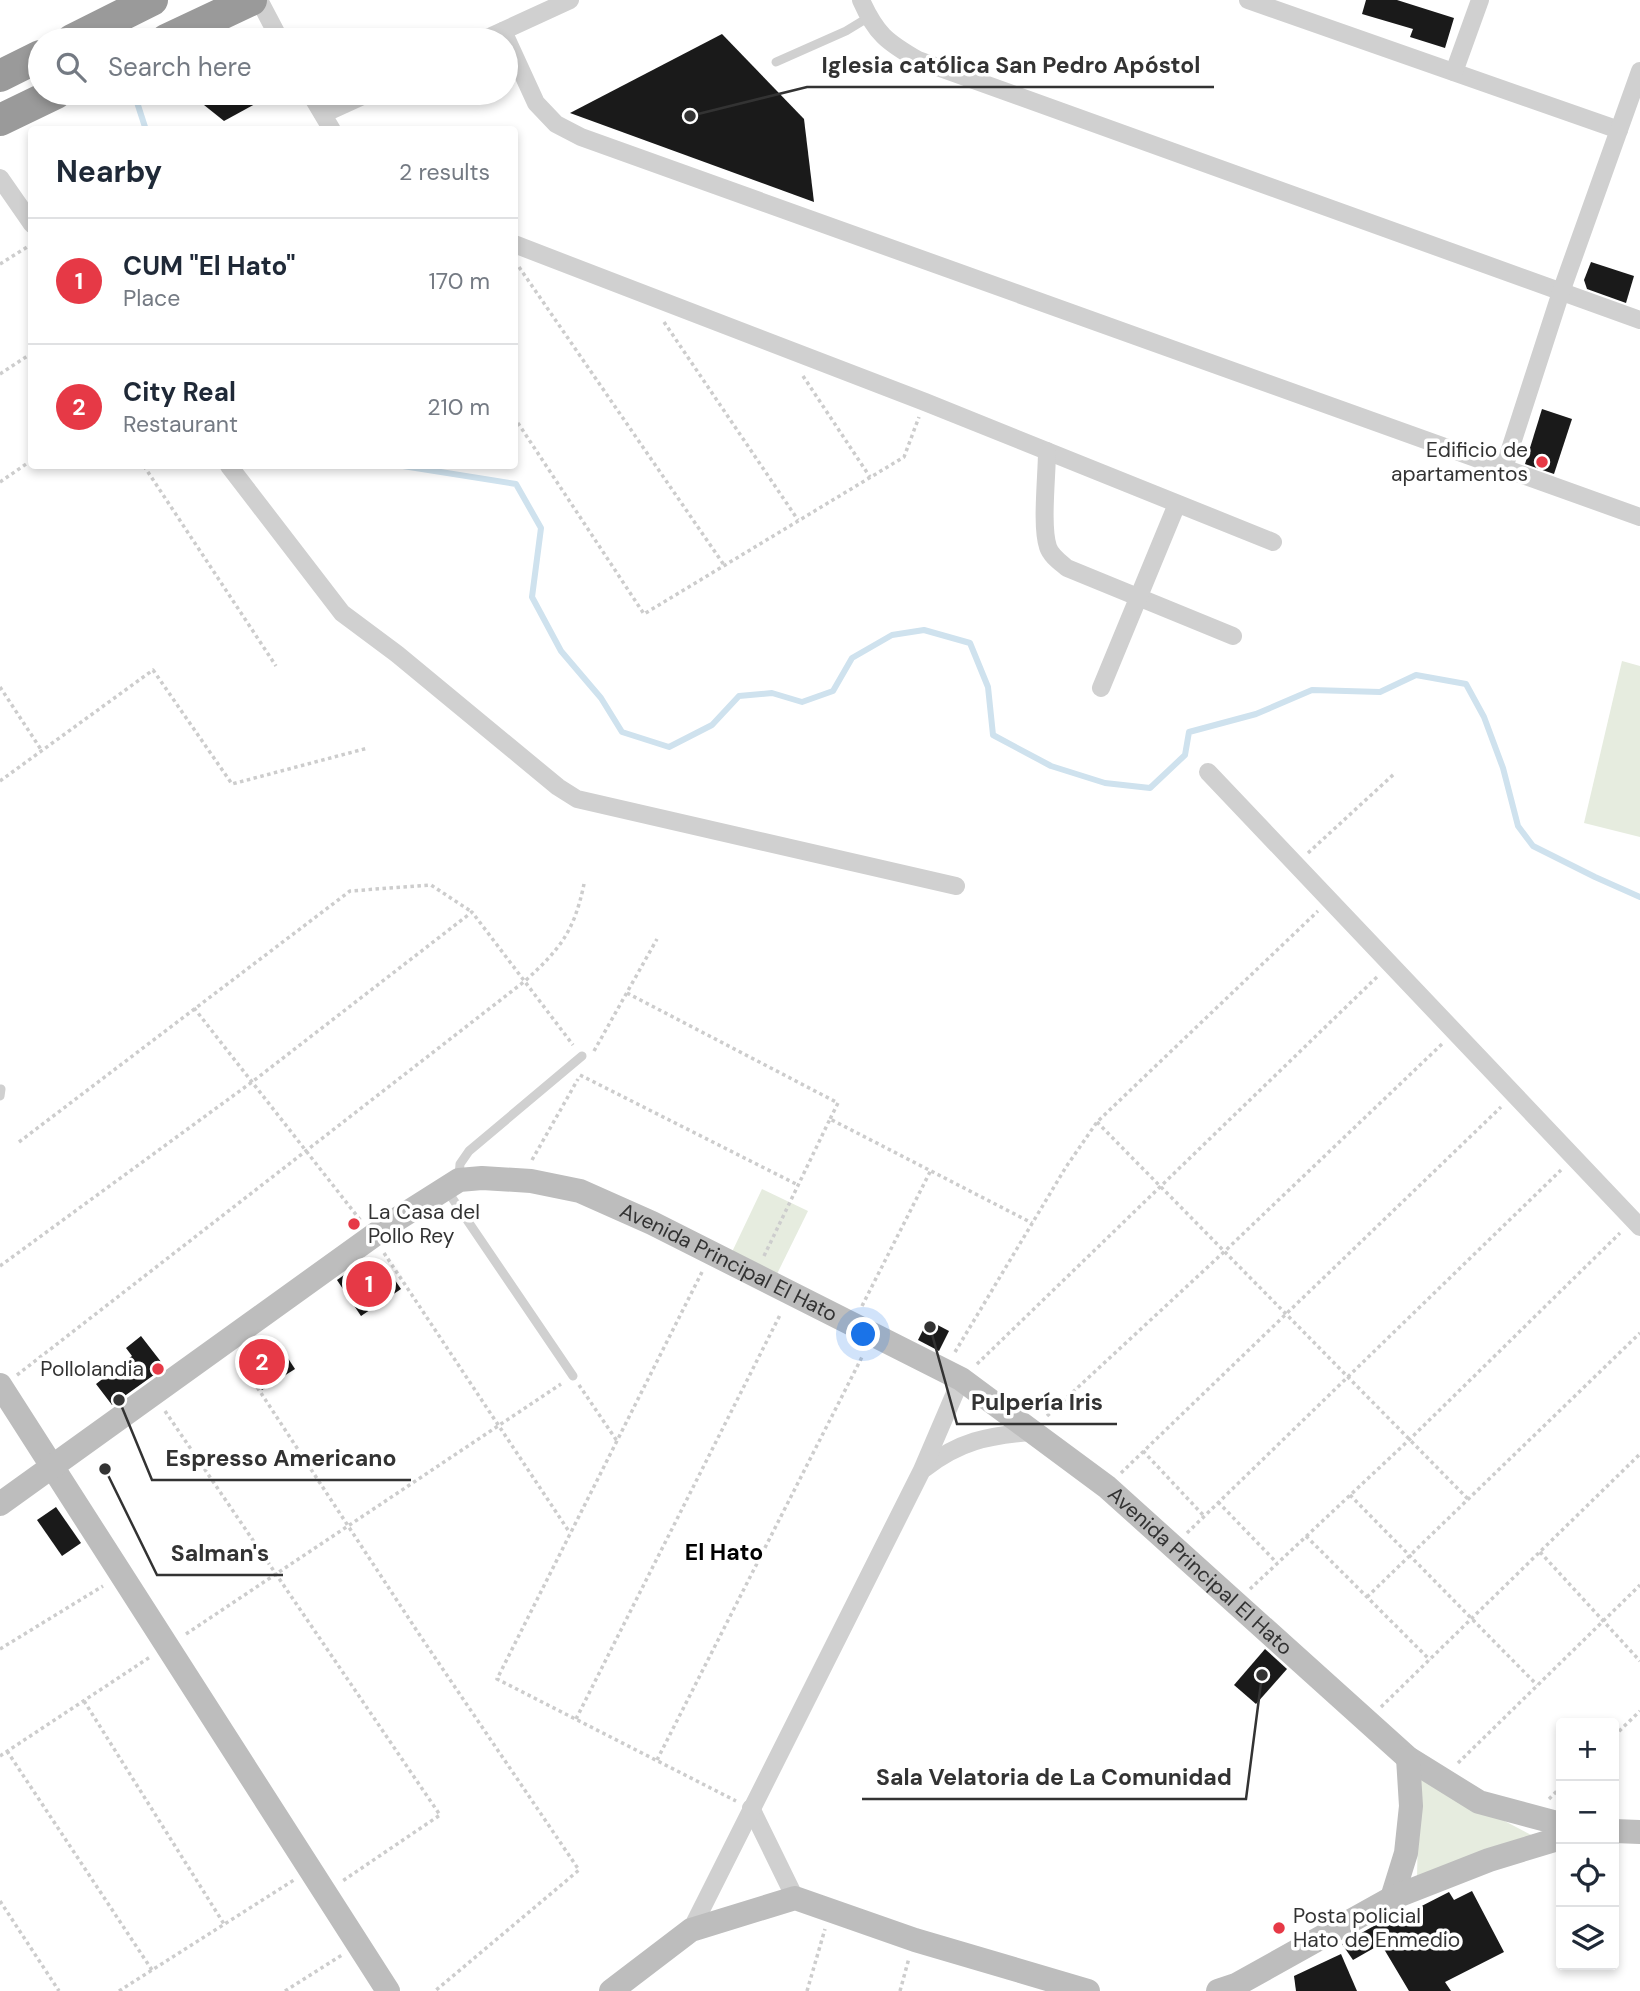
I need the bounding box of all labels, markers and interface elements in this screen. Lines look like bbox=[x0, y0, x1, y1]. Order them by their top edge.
search box bbox=[28, 28, 518, 105]
callout: Iglesia católica San Pedro Apóstol bbox=[807, 43, 1214, 87]
icon: search bbox=[52, 48, 90, 86]
text: Search here bbox=[108, 50, 251, 84]
text: Iglesia católica San Pedro Apóstol bbox=[822, 50, 1200, 80]
text: Nearby bbox=[56, 152, 162, 191]
text: 2 results bbox=[399, 157, 490, 187]
text: CUM "El Hato" bbox=[123, 249, 296, 283]
text: 1 bbox=[75, 266, 83, 296]
text: 170 m bbox=[429, 266, 490, 296]
text: Place bbox=[123, 283, 180, 313]
text: City Real bbox=[123, 375, 236, 409]
text: 2 bbox=[72, 392, 86, 422]
text: 210 m bbox=[427, 392, 490, 422]
text: Restaurant bbox=[123, 409, 238, 439]
place label: Edificio de apartamentos bbox=[1391, 436, 1528, 488]
marker: Edificio de apartamentos bbox=[1534, 454, 1550, 470]
street label: Avenida Principal El Hato bbox=[615, 1196, 842, 1328]
place label: La Casa del Pollo Rey bbox=[368, 1198, 480, 1250]
marker: La Casa del Pollo Rey bbox=[346, 1216, 362, 1232]
pin: 1 bbox=[346, 1258, 392, 1310]
your location bbox=[846, 1317, 880, 1351]
pin: 2 bbox=[239, 1336, 285, 1388]
place label: Pollolandia bbox=[40, 1355, 144, 1383]
marker: Pollolandia bbox=[150, 1361, 166, 1377]
callout: Pulpería Iris bbox=[957, 1380, 1117, 1424]
text: Pulpería Iris bbox=[971, 1387, 1103, 1417]
callout: Espresso Americano bbox=[152, 1436, 411, 1480]
text: Espresso Americano bbox=[166, 1443, 396, 1473]
street label: Avenida Principal El Hato bbox=[1102, 1480, 1299, 1661]
callout: Salman's bbox=[157, 1531, 283, 1575]
district label: El Hato bbox=[685, 1537, 763, 1567]
text: Salman's bbox=[171, 1538, 269, 1568]
map controls bbox=[1556, 1718, 1619, 1970]
button: + bbox=[1556, 1718, 1619, 1781]
callout: Sala Velatoria de La Comunidad bbox=[862, 1755, 1246, 1799]
text: Sala Velatoria de La Comunidad bbox=[876, 1762, 1232, 1792]
button: − bbox=[1556, 1781, 1619, 1844]
button: locate bbox=[1556, 1844, 1619, 1907]
place label: Posta policial Hato de Enmedio bbox=[1293, 1902, 1460, 1954]
button: layers bbox=[1556, 1907, 1619, 1970]
marker: Posta policial Hato de Enmedio bbox=[1271, 1920, 1287, 1936]

